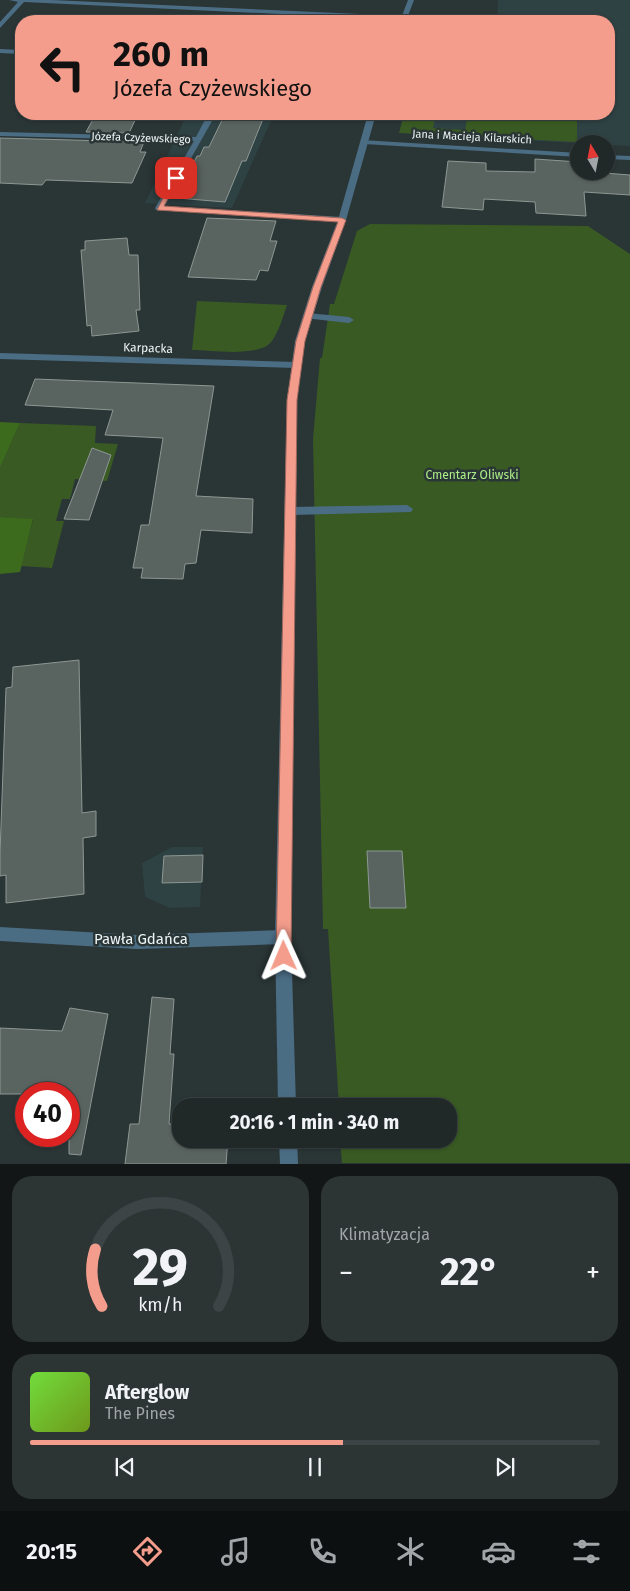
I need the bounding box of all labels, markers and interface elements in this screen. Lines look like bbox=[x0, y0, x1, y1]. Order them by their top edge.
text: 260 m bbox=[113, 33, 209, 75]
icon: left bbox=[30, 35, 95, 100]
text: Józefa Czyżewskiego bbox=[113, 75, 312, 102]
street label: Jana i Macieja Kilarskich bbox=[412, 127, 532, 147]
street label: Józefa Czyżewskiego bbox=[91, 130, 191, 146]
north arrow bbox=[570, 135, 615, 180]
map controls bbox=[570, 135, 615, 180]
pin bbox=[155, 157, 197, 199]
icon: arrive bbox=[162, 164, 190, 192]
street label: Karpacka bbox=[123, 340, 173, 356]
park label: Cmentarz Oliwski bbox=[425, 468, 519, 482]
position arrow bbox=[257, 929, 309, 981]
street label: Pawła Gdańca bbox=[94, 930, 188, 948]
speed limit sign: 40 bbox=[15, 1082, 80, 1147]
text: 20:16 · 1 min · 340 m bbox=[230, 1111, 399, 1134]
text: Klimatyzacja bbox=[339, 1225, 430, 1244]
text: 29 bbox=[133, 1236, 188, 1299]
text: 22° bbox=[440, 1249, 499, 1295]
text: − bbox=[339, 1256, 353, 1289]
text: + bbox=[586, 1256, 600, 1289]
text: km/h bbox=[138, 1294, 183, 1316]
text: Afterglow bbox=[105, 1381, 189, 1404]
text: The Pines bbox=[105, 1404, 175, 1423]
icon: previous bbox=[111, 1453, 139, 1481]
icon: pause bbox=[301, 1453, 329, 1481]
icon: next bbox=[491, 1453, 519, 1481]
icon: directions bbox=[130, 1534, 165, 1569]
icon: music bbox=[218, 1534, 253, 1569]
icon: phone bbox=[305, 1534, 340, 1569]
icon: climate bbox=[393, 1534, 428, 1569]
icon: car bbox=[481, 1534, 516, 1569]
icon: filters bbox=[569, 1534, 604, 1569]
text: 20:15 bbox=[26, 1538, 77, 1565]

